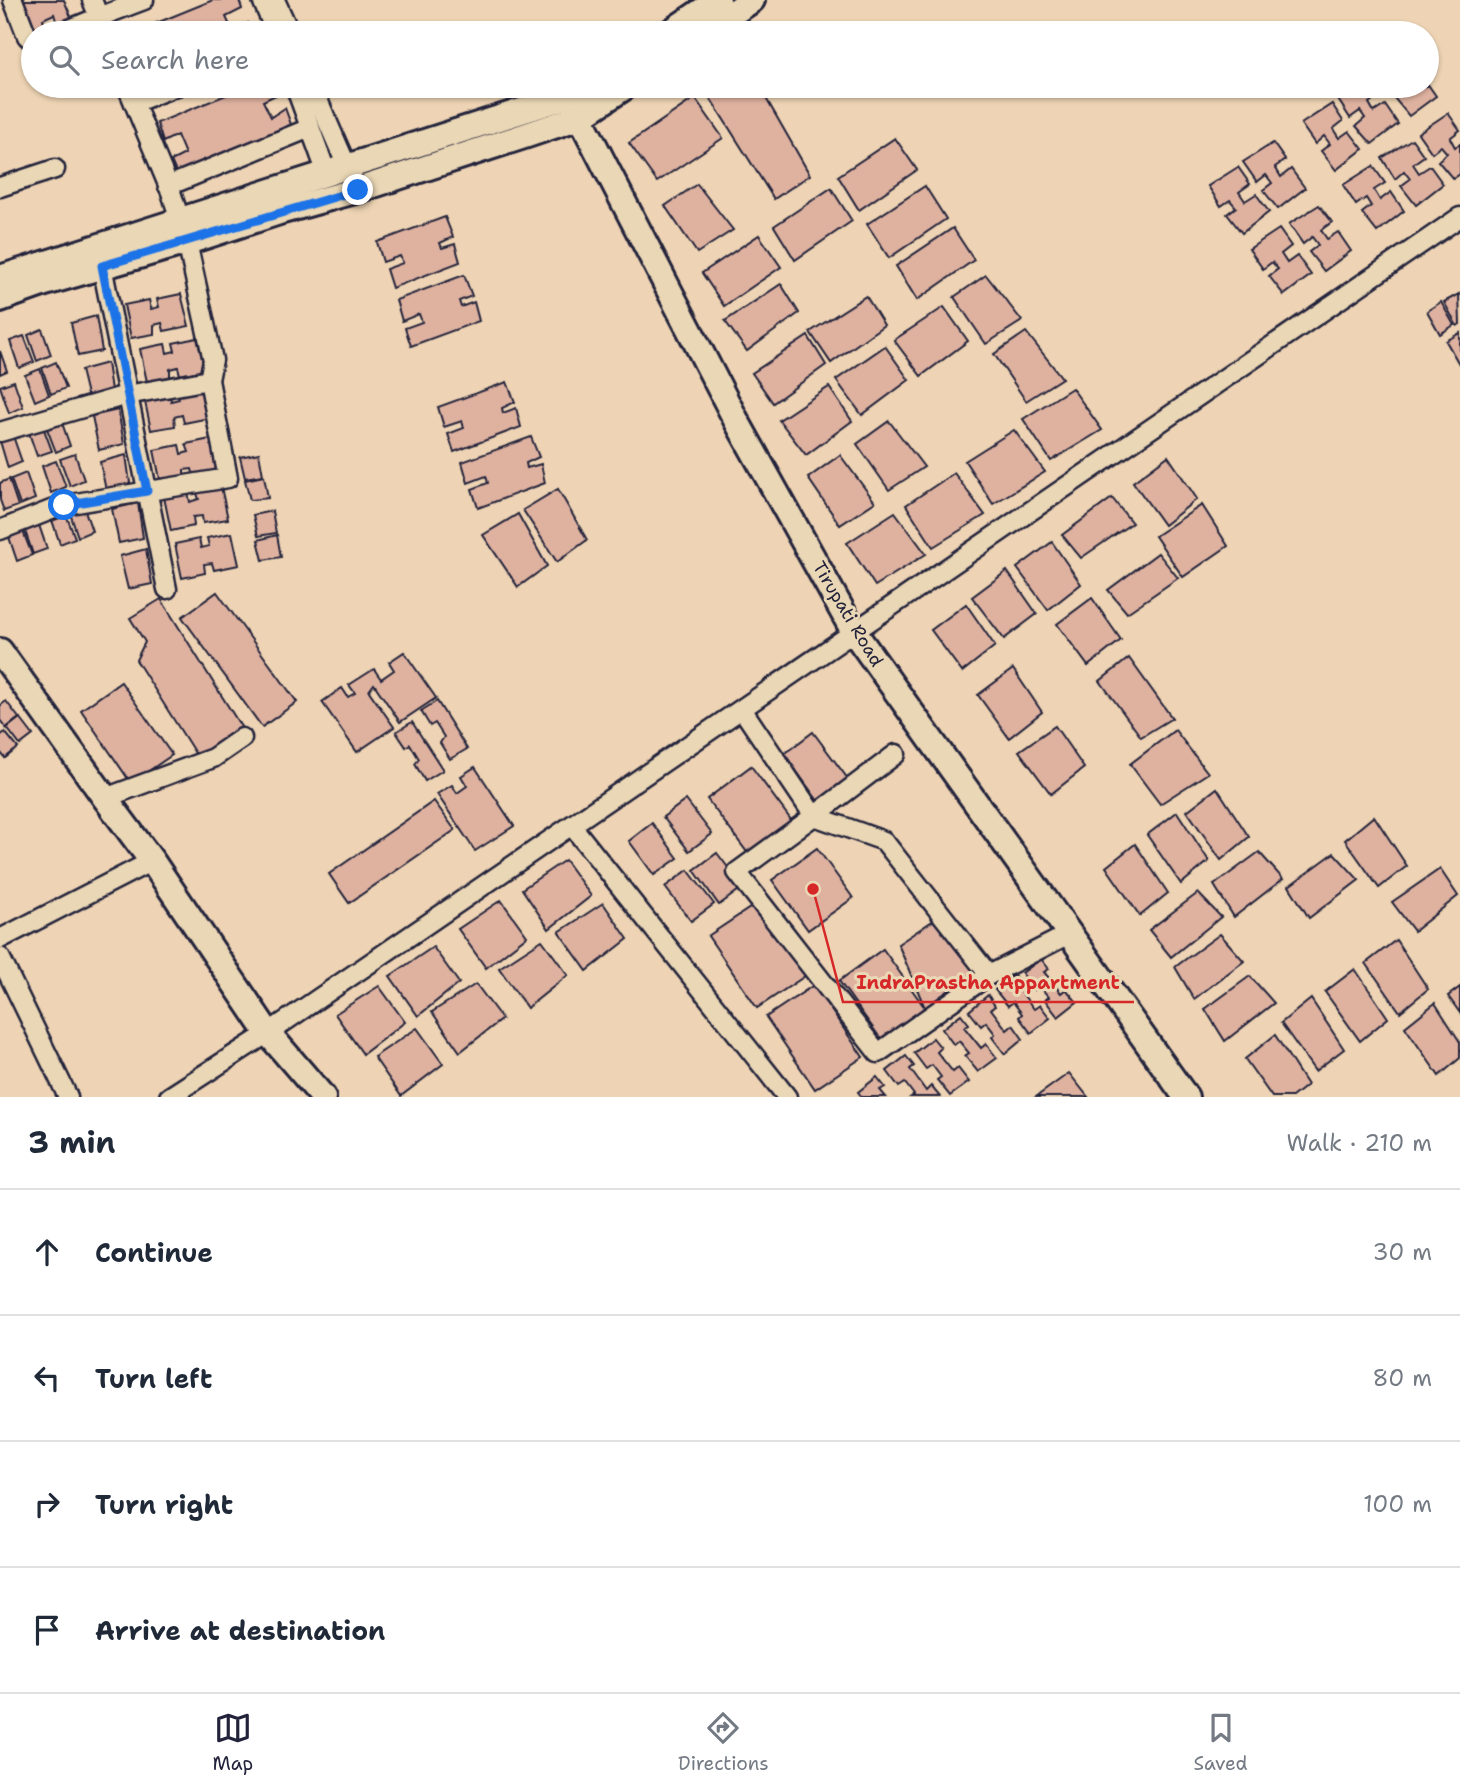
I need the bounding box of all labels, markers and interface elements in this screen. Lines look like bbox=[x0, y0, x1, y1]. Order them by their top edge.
search box bbox=[21, 21, 1439, 98]
icon: search bbox=[45, 41, 83, 79]
text: Search here bbox=[101, 42, 250, 77]
route end bbox=[342, 174, 373, 205]
route start bbox=[48, 489, 79, 520]
street label: Tirupati Road bbox=[807, 557, 889, 671]
callout: IndraPrastha Appartment bbox=[843, 962, 1134, 1002]
text: IndraPrastha Appartment bbox=[856, 970, 1120, 995]
text: 3 min bbox=[28, 1122, 115, 1163]
text: Walk · 210 m bbox=[1287, 1128, 1432, 1158]
icon: ahead bbox=[28, 1233, 66, 1271]
text: Continue bbox=[95, 1235, 213, 1270]
text: 30 m bbox=[1373, 1237, 1432, 1267]
icon: left bbox=[28, 1359, 66, 1397]
text: Turn left bbox=[95, 1361, 212, 1396]
text: 80 m bbox=[1373, 1363, 1432, 1393]
icon: right bbox=[28, 1485, 66, 1523]
text: Turn right bbox=[95, 1487, 233, 1522]
text: 100 m bbox=[1363, 1489, 1432, 1519]
icon: arrive bbox=[28, 1611, 66, 1649]
text: Arrive at destination bbox=[95, 1613, 385, 1648]
tab: Map bbox=[212, 1709, 253, 1776]
tab: Directions bbox=[678, 1709, 769, 1776]
tab: Saved bbox=[1194, 1709, 1248, 1776]

